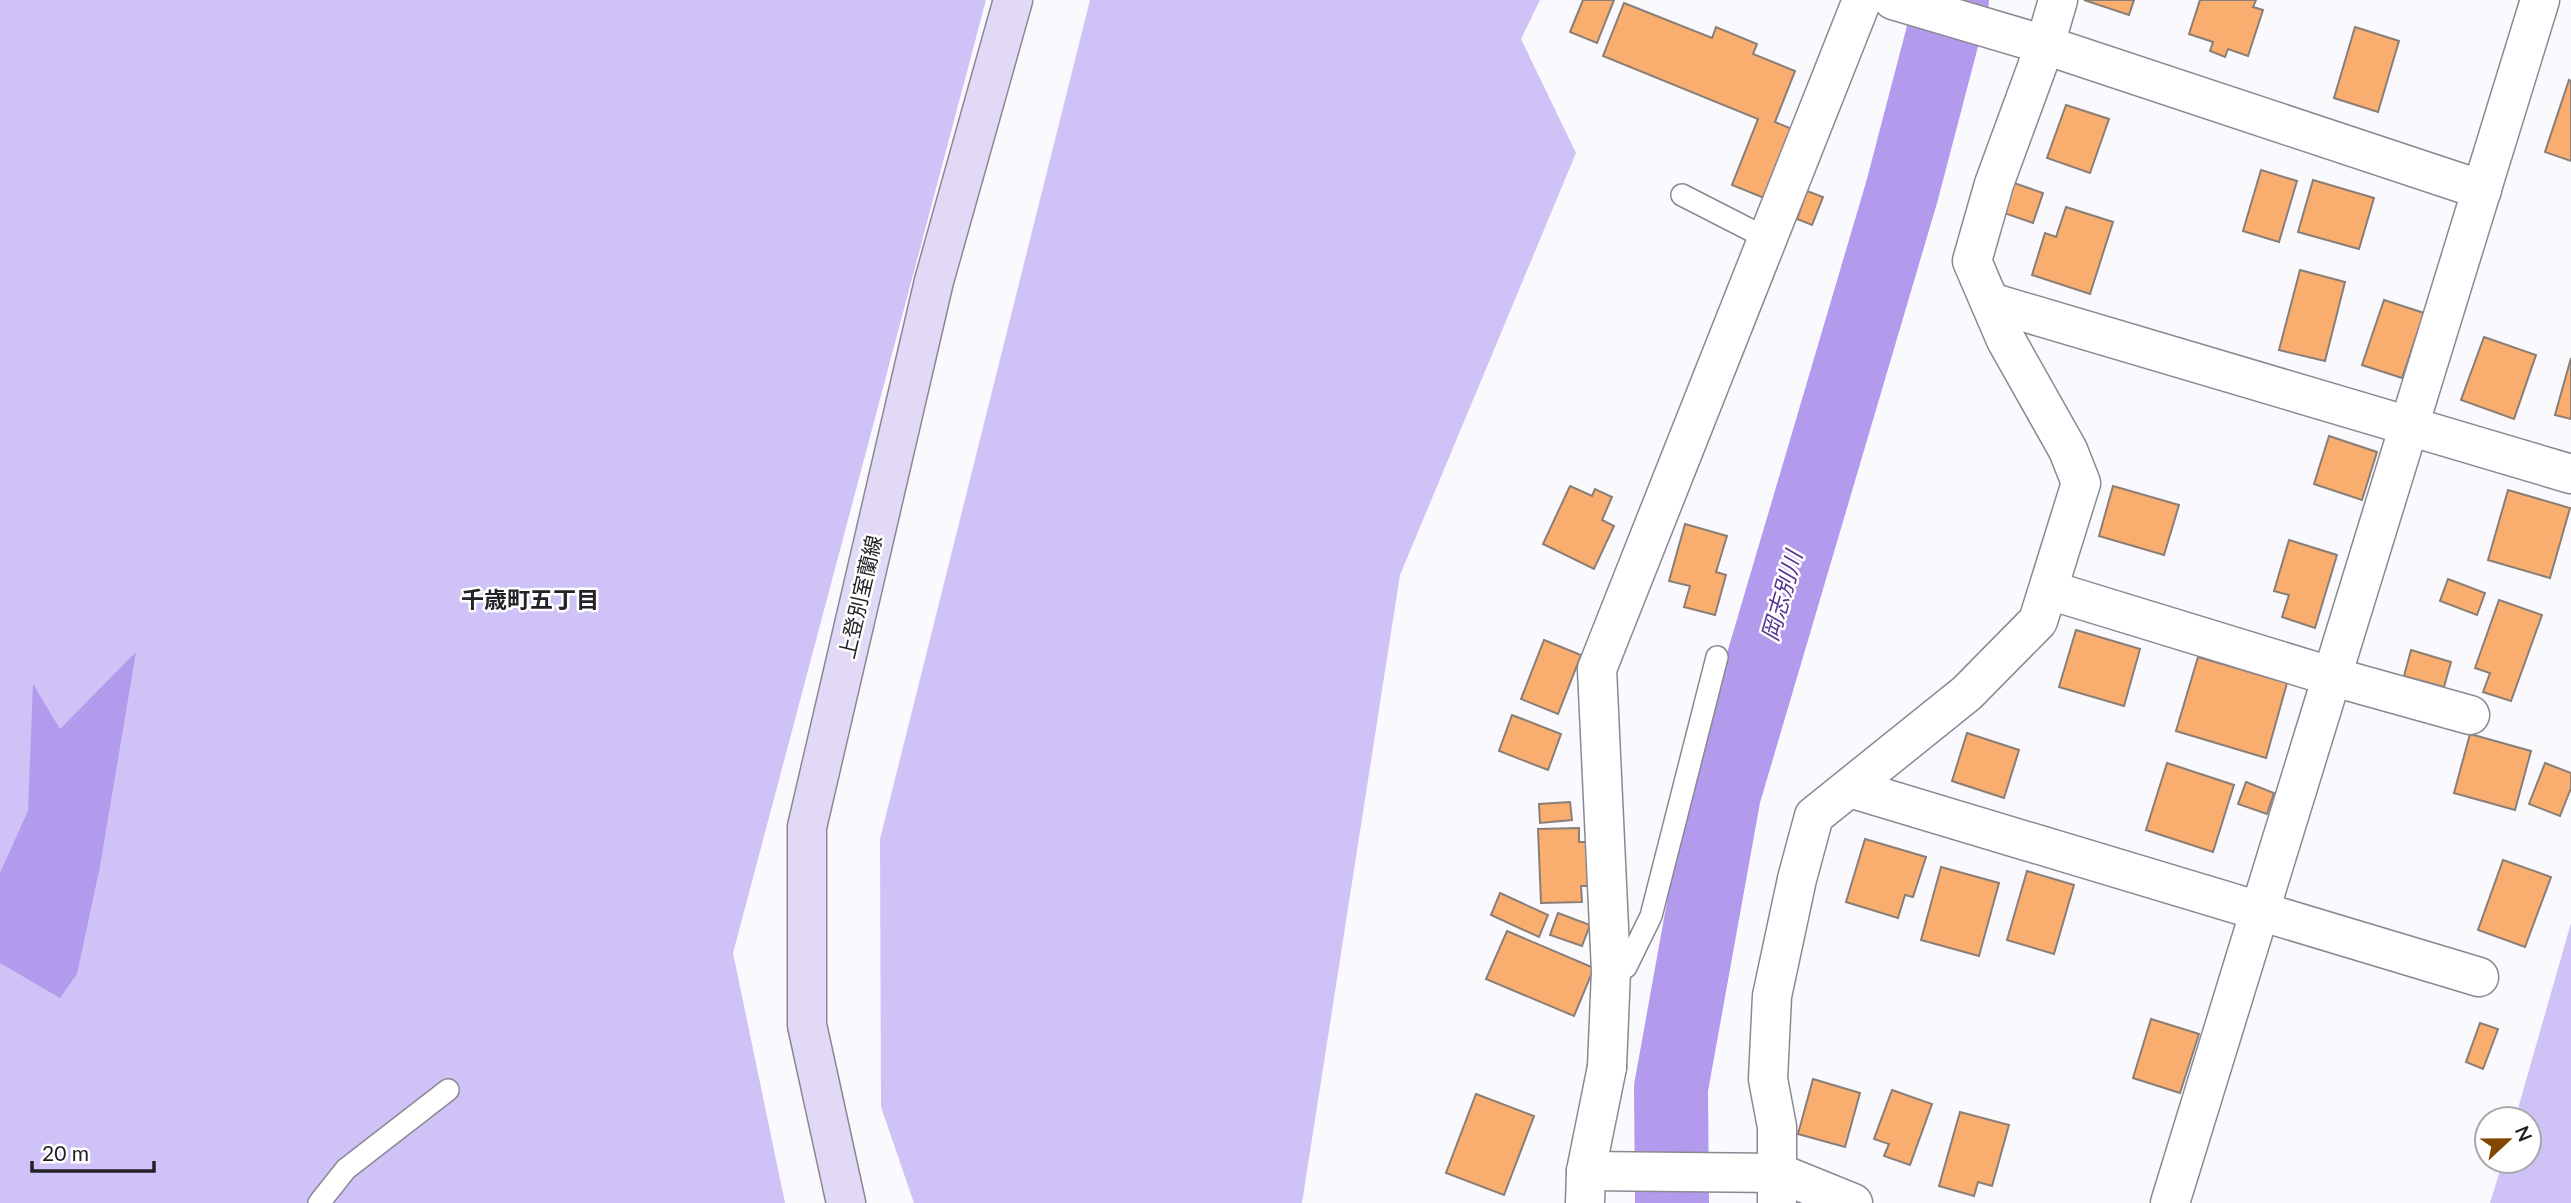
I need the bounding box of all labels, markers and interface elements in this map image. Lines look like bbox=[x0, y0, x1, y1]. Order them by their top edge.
street label: 上登別室蘭線 bbox=[833, 532, 886, 661]
water label: 岡志別川 bbox=[1755, 545, 1808, 644]
district label: 千歳町五丁目 bbox=[461, 585, 599, 613]
north arrow bbox=[2473, 1105, 2543, 1175]
text: N bbox=[2511, 1122, 2538, 1145]
scale bar bbox=[32, 1130, 154, 1174]
text: 20 m bbox=[42, 1140, 89, 1165]

